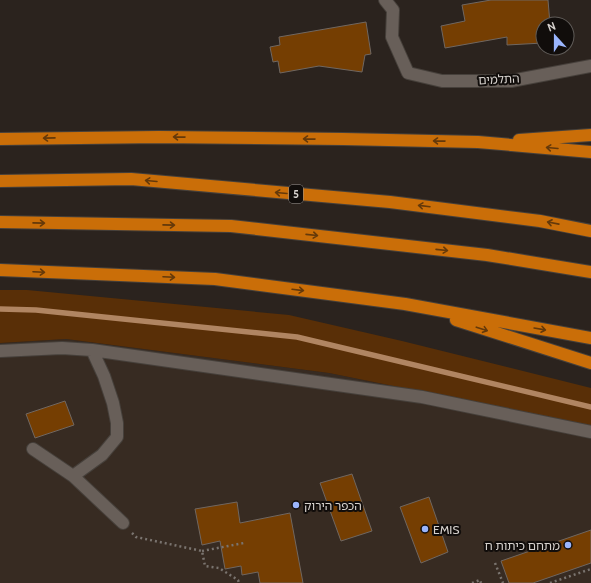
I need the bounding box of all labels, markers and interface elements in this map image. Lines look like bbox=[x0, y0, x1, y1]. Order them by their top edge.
north arrow bbox=[535, 16, 575, 56]
text: N bbox=[545, 19, 558, 35]
street label: התלמים bbox=[478, 70, 520, 88]
one-way arrow bbox=[173, 133, 186, 141]
one-way arrow bbox=[43, 134, 56, 142]
one-way arrow bbox=[303, 135, 316, 143]
one-way arrow bbox=[433, 138, 446, 145]
one-way arrow bbox=[546, 145, 559, 152]
one-way arrow bbox=[145, 177, 158, 185]
road number: 5 bbox=[289, 185, 303, 203]
one-way arrow bbox=[275, 189, 288, 196]
one-way arrow bbox=[418, 203, 431, 210]
one-way arrow bbox=[32, 219, 45, 227]
one-way arrow bbox=[547, 219, 560, 227]
one-way arrow bbox=[162, 221, 175, 229]
one-way arrow bbox=[305, 232, 318, 239]
one-way arrow bbox=[435, 246, 448, 254]
one-way arrow bbox=[32, 268, 45, 275]
one-way arrow bbox=[162, 274, 175, 281]
one-way arrow bbox=[291, 286, 304, 294]
one-way arrow bbox=[476, 325, 488, 333]
one-way arrow bbox=[533, 325, 546, 333]
place label: הכפר הירוק bbox=[304, 498, 362, 513]
marker: הכפר הירוק bbox=[291, 500, 301, 510]
place label: EMIS bbox=[433, 522, 459, 537]
marker: EMIS bbox=[420, 524, 430, 534]
place label: מתחם כיתות ח bbox=[485, 538, 560, 553]
marker: מתחם כיתות ח bbox=[563, 540, 573, 550]

